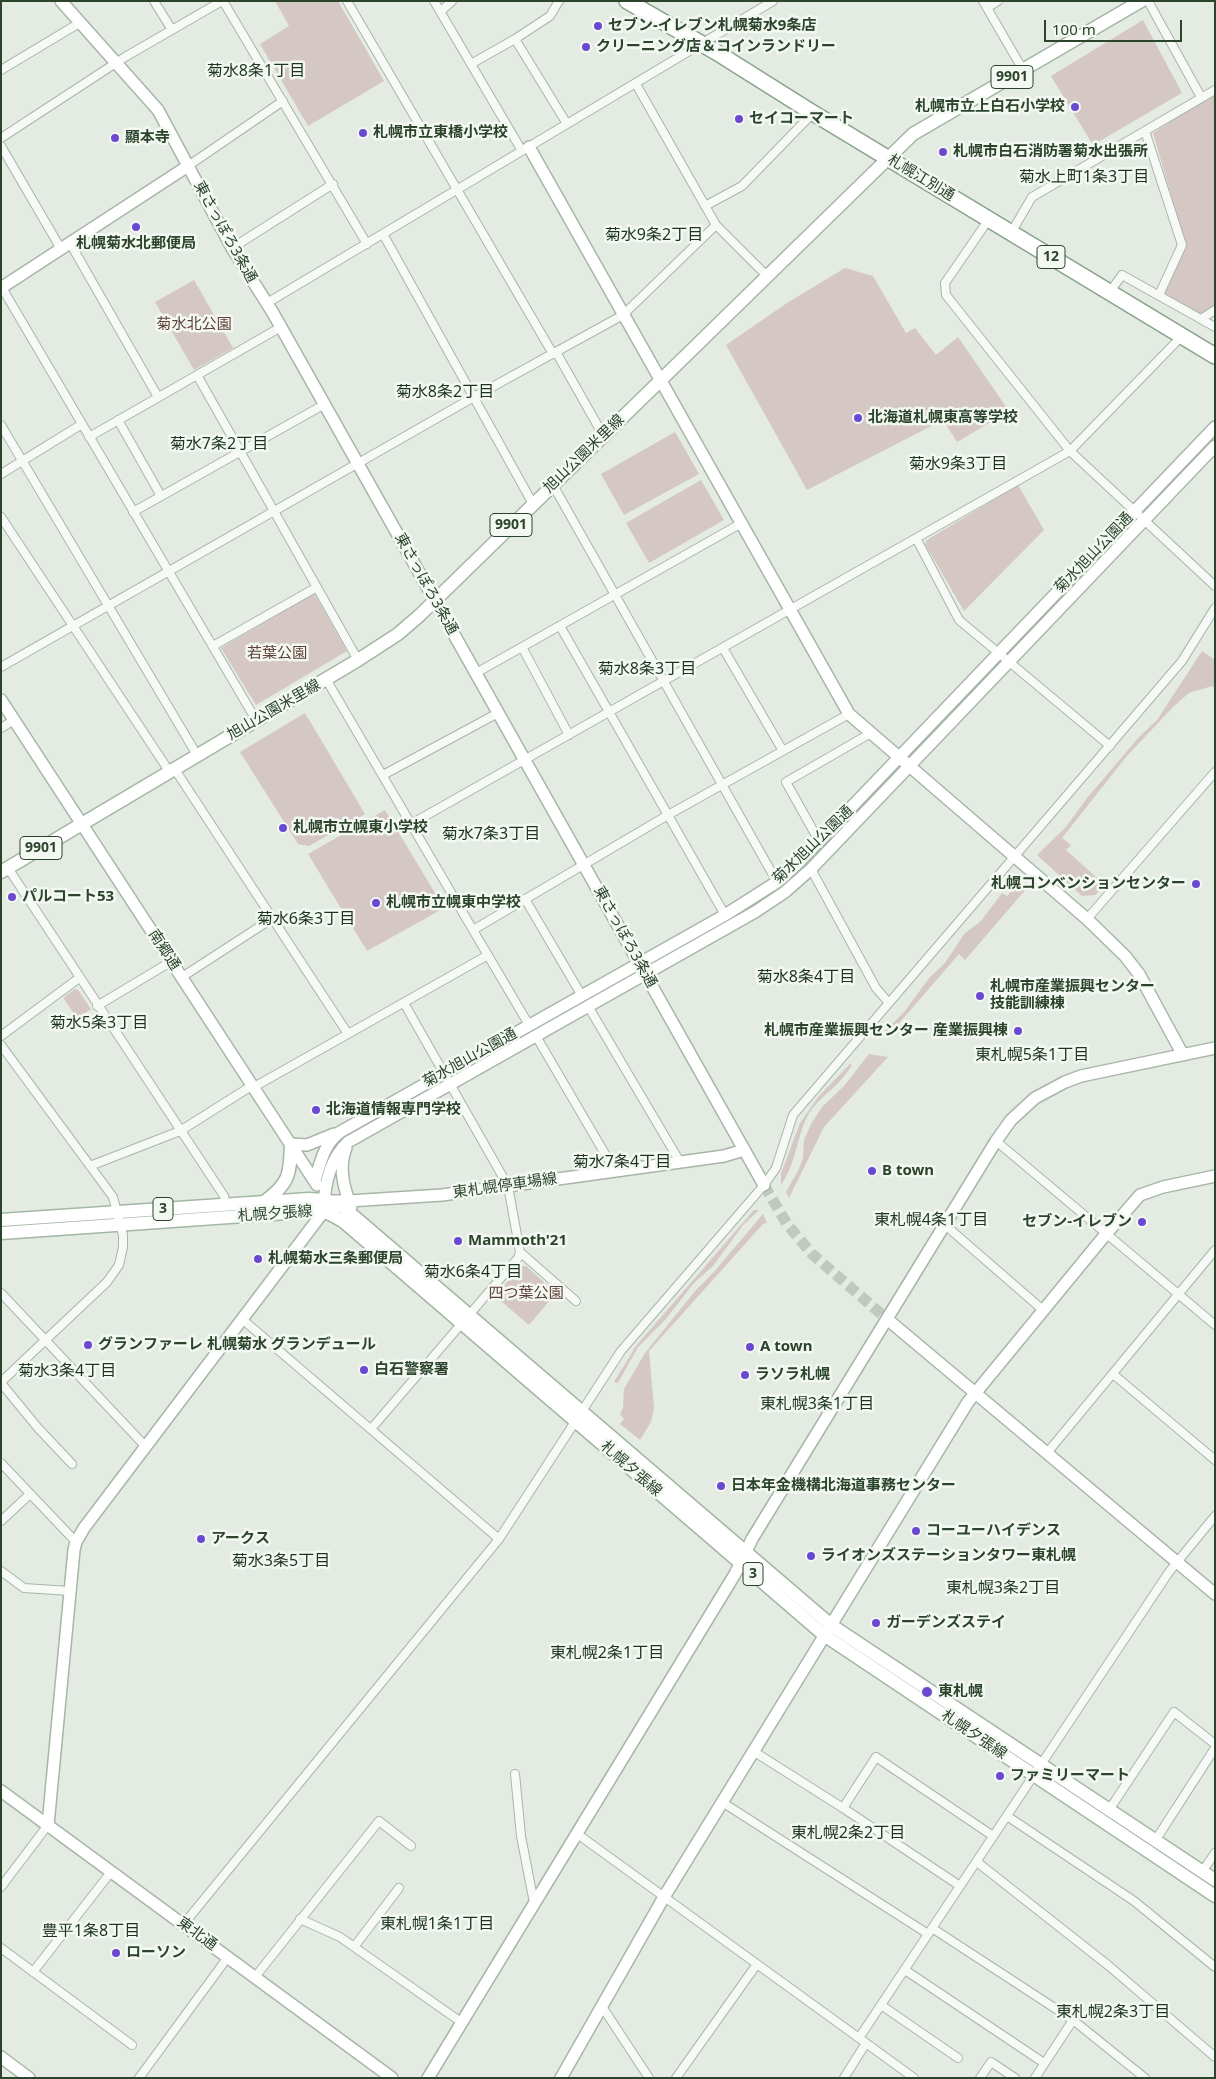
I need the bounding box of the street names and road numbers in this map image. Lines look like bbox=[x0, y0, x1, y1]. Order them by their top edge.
road number: 9901 bbox=[991, 66, 1033, 88]
street label: 札幌江別通 bbox=[884, 151, 958, 205]
street label: 東さっぽろ3条通 bbox=[190, 178, 260, 286]
road number: 12 bbox=[1037, 246, 1065, 268]
street label: 旭山公園米里線 bbox=[540, 411, 628, 497]
street label: 菊水旭山公園通 bbox=[1051, 509, 1137, 597]
road number: 9901 bbox=[490, 514, 532, 536]
street label: 東さっぽろ3条通 bbox=[391, 530, 461, 638]
street label: 旭山公園米里線 bbox=[224, 676, 324, 744]
street label: 菊水旭山公園通 bbox=[769, 802, 857, 888]
road number: 9901 bbox=[20, 836, 62, 860]
street label: 東さっぽろ3条通 bbox=[590, 883, 660, 991]
street label: 南郷通 bbox=[144, 926, 184, 974]
street label: 菊水旭山公園通 bbox=[420, 1025, 520, 1091]
street label: 東札幌停車場線 bbox=[452, 1170, 558, 1202]
road number: 3 bbox=[153, 1198, 173, 1220]
street label: 札幌夕張線 bbox=[237, 1202, 313, 1226]
street label: 札幌夕張線 bbox=[597, 1438, 665, 1500]
road number: 3 bbox=[743, 1562, 763, 1586]
street label: 札幌夕張線 bbox=[938, 1707, 1010, 1763]
street label: 東北通 bbox=[174, 1913, 220, 1955]

